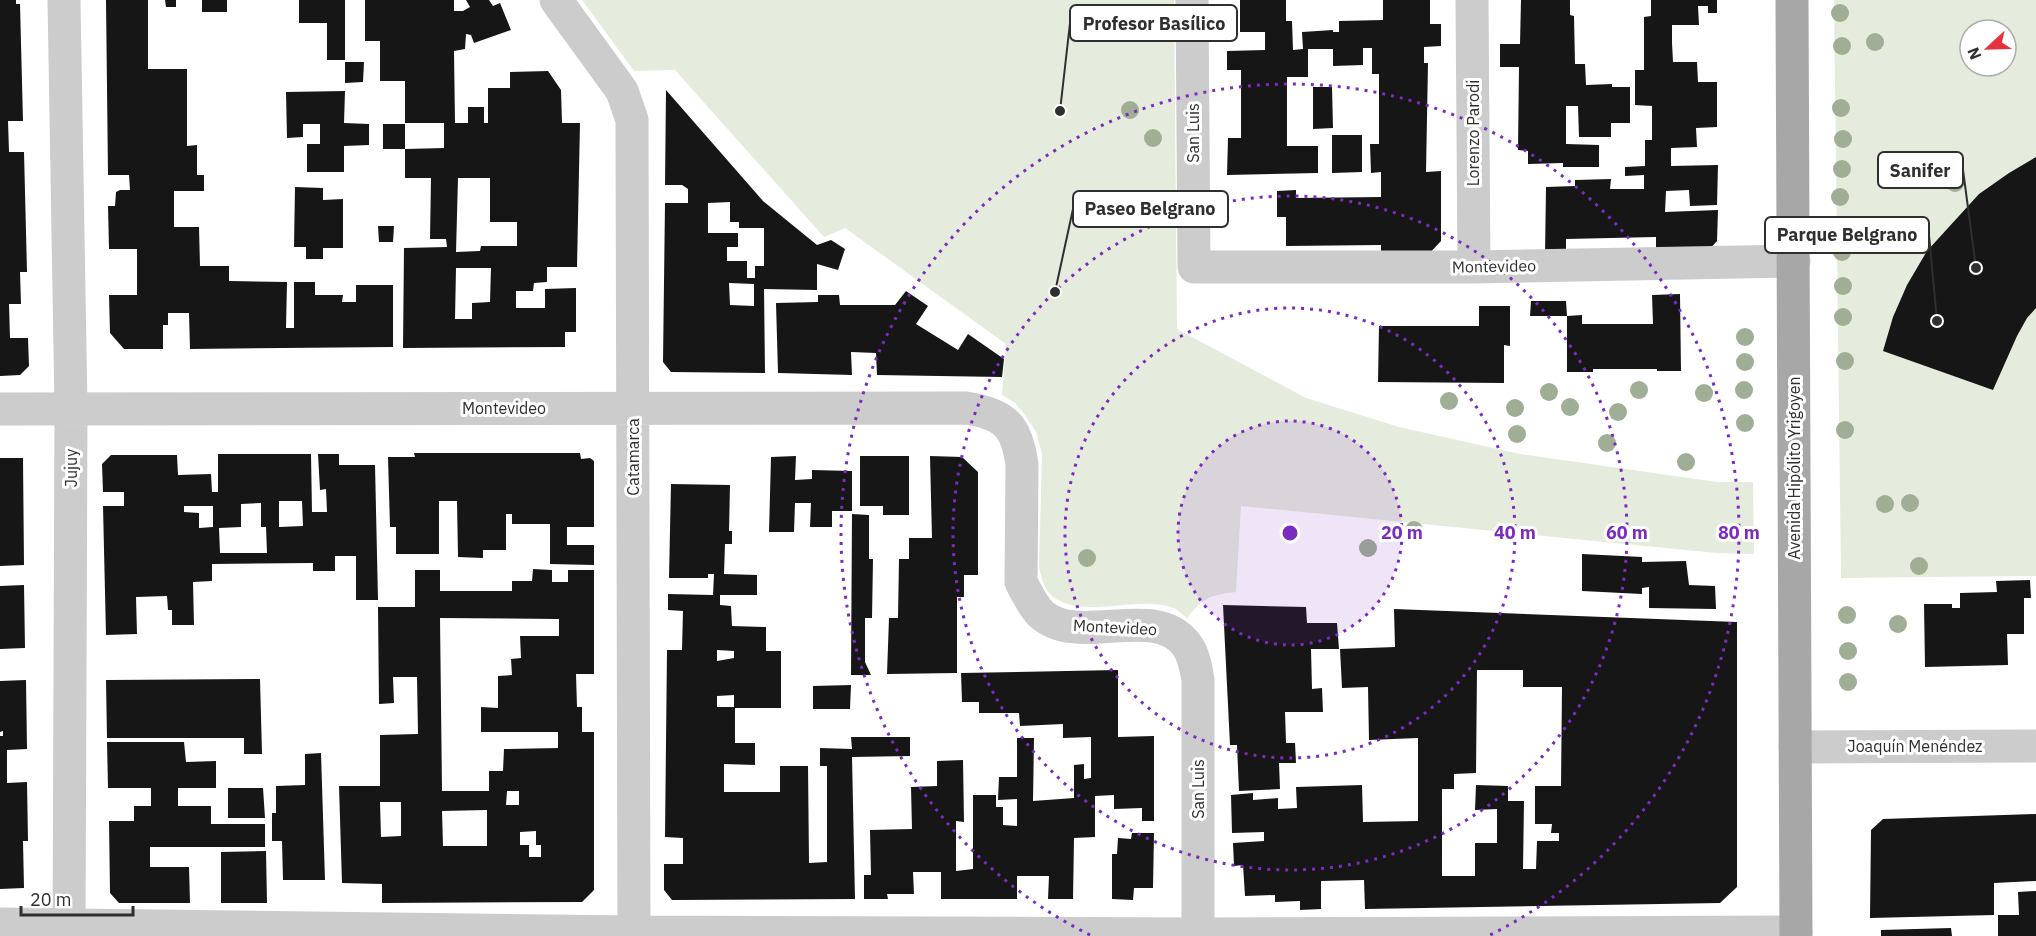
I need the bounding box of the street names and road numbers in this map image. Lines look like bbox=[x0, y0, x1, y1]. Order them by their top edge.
street label: Lorenzo Parodi bbox=[1463, 80, 1483, 186]
street label: San Luis bbox=[1183, 103, 1203, 163]
street label: Montevideo bbox=[1452, 255, 1536, 277]
street label: Avenida Hipólito Yrigoyen bbox=[1784, 376, 1804, 560]
street label: Montevideo bbox=[462, 398, 546, 418]
street label: Catamarca bbox=[623, 418, 643, 496]
street label: Jujuy bbox=[61, 449, 81, 487]
street label: Montevideo bbox=[1072, 615, 1158, 639]
street label: Joaquín Menéndez bbox=[1847, 736, 1983, 756]
street label: San Luis bbox=[1188, 759, 1208, 819]

